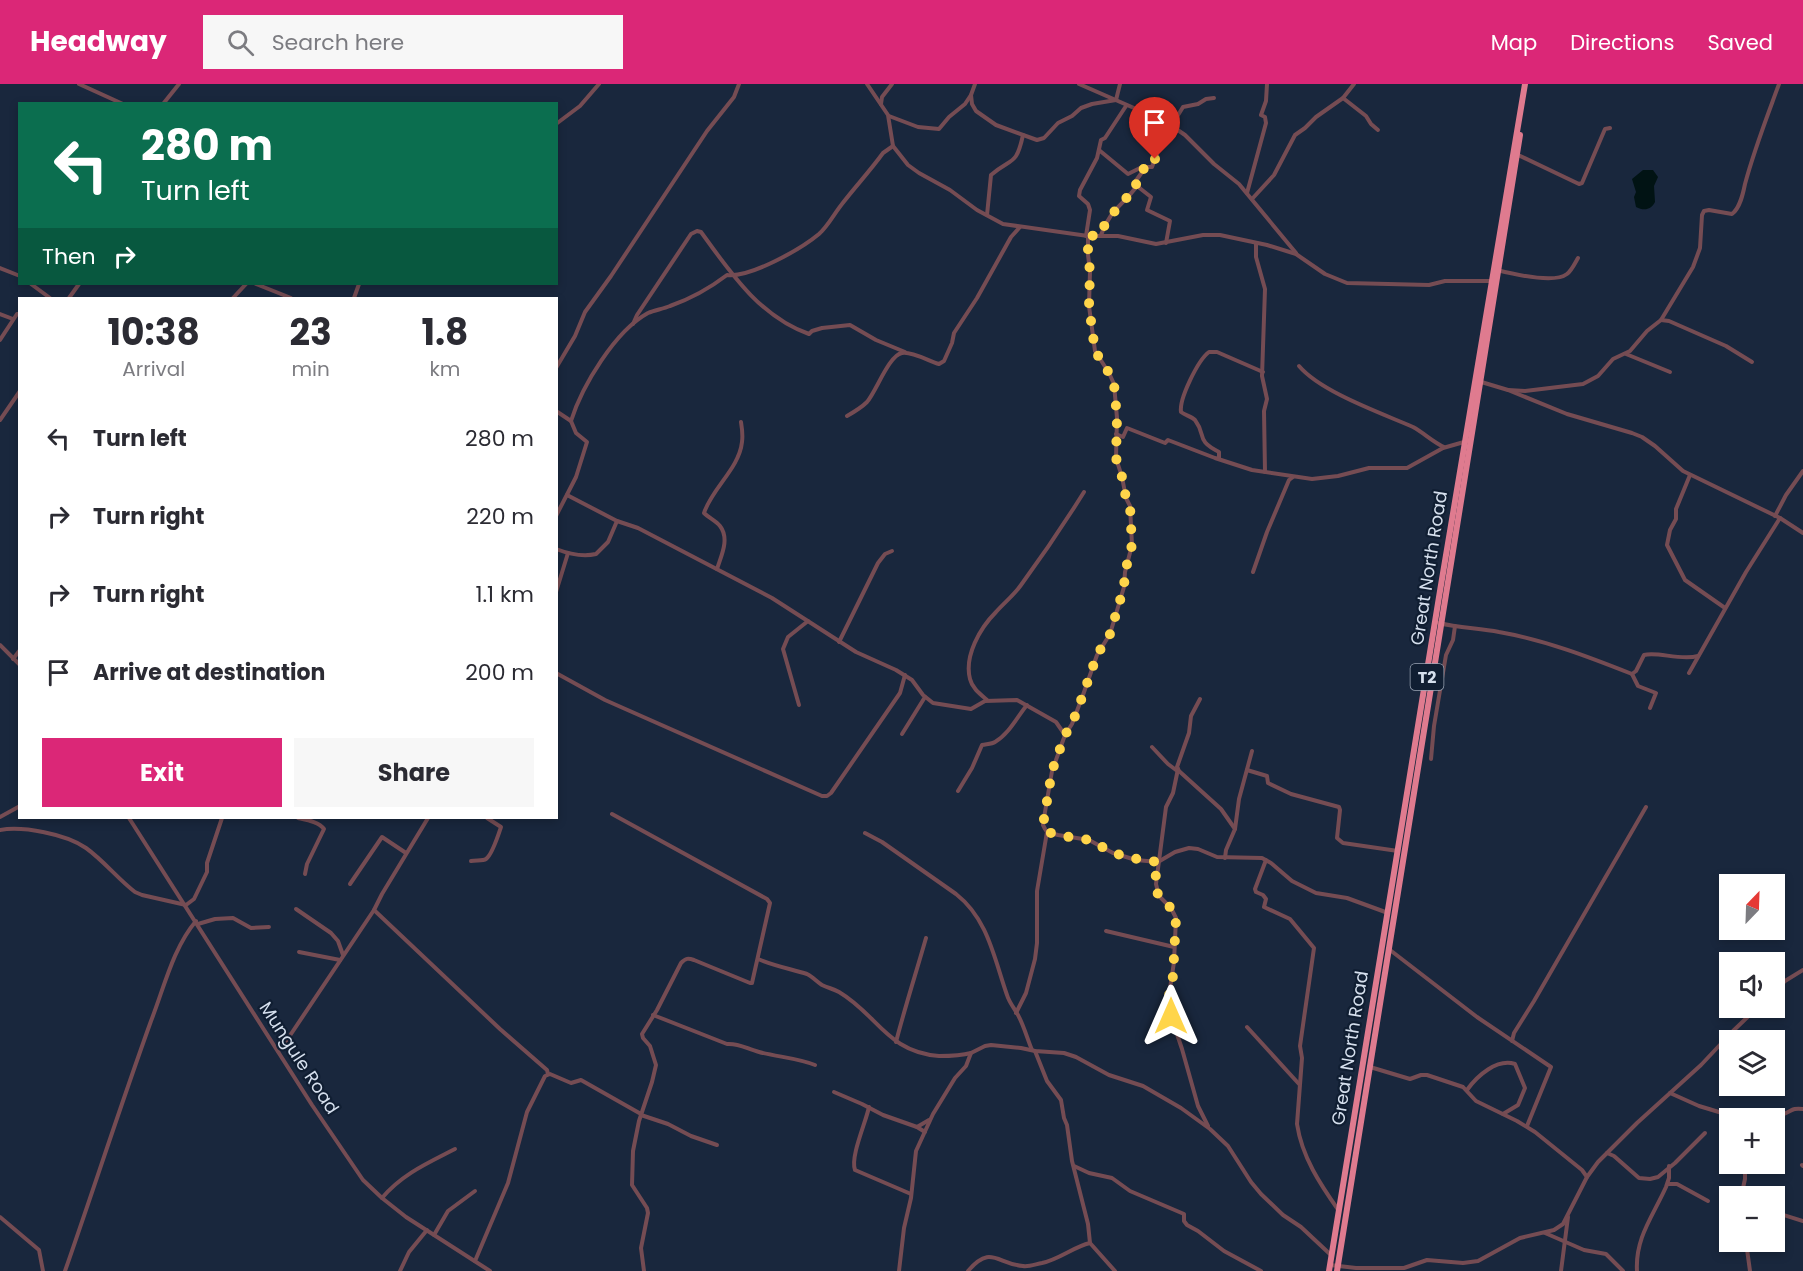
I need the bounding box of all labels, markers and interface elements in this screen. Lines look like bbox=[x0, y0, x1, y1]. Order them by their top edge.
search box bbox=[203, 15, 623, 69]
text: Headway bbox=[30, 22, 167, 61]
icon: search bbox=[224, 26, 257, 59]
text: Search here bbox=[272, 27, 404, 58]
text: Map bbox=[1491, 28, 1537, 57]
text: Directions bbox=[1570, 28, 1674, 57]
text: Saved bbox=[1707, 28, 1773, 57]
pin bbox=[1129, 97, 1180, 159]
icon: arrive bbox=[1138, 106, 1171, 139]
text: 280 m bbox=[141, 116, 273, 175]
icon: left bbox=[42, 126, 120, 204]
text: Turn left bbox=[141, 172, 250, 209]
icon: right bbox=[108, 240, 141, 273]
text: Then bbox=[42, 241, 96, 272]
text: 10:38 bbox=[108, 307, 200, 358]
text: 23 bbox=[289, 307, 332, 358]
text: 1.8 bbox=[421, 307, 468, 358]
text: Arrival bbox=[122, 355, 185, 383]
text: min bbox=[291, 355, 330, 383]
text: km bbox=[429, 355, 460, 383]
icon: left bbox=[42, 422, 75, 455]
text: Turn left bbox=[93, 423, 187, 454]
text: 280 m bbox=[465, 423, 534, 454]
street label: Great North Road bbox=[1404, 489, 1453, 647]
icon: right bbox=[42, 500, 75, 533]
text: Turn right bbox=[93, 501, 204, 532]
text: 220 m bbox=[466, 501, 534, 532]
icon: right bbox=[42, 578, 75, 611]
text: Turn right bbox=[93, 579, 204, 610]
text: 1.1 km bbox=[475, 579, 534, 610]
icon: arrive bbox=[42, 656, 75, 689]
text: Arrive at destination bbox=[93, 657, 325, 688]
text: 200 m bbox=[465, 657, 534, 688]
road number: T2 bbox=[1410, 664, 1444, 690]
button: Exit bbox=[42, 738, 282, 807]
button: Share bbox=[294, 738, 534, 807]
north arrow bbox=[1719, 874, 1785, 940]
map controls bbox=[1719, 874, 1785, 1252]
button: sound bbox=[1719, 952, 1785, 1018]
street label: Great North Road bbox=[1325, 969, 1374, 1127]
position arrow bbox=[1139, 984, 1203, 1048]
street label: Mungule Road bbox=[254, 997, 345, 1119]
button: layers bbox=[1719, 1030, 1785, 1096]
button: + bbox=[1719, 1108, 1785, 1174]
button: − bbox=[1719, 1186, 1785, 1252]

